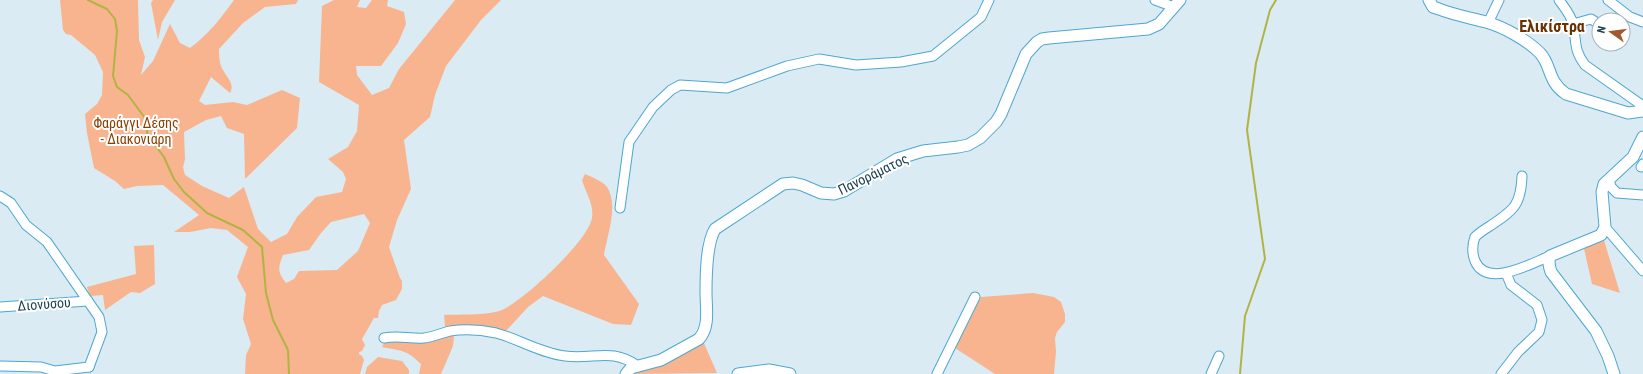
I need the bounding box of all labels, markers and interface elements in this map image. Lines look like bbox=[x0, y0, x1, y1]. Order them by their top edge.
north arrow bbox=[1591, 12, 1631, 52]
district label: Ελικίστρα bbox=[1519, 17, 1585, 36]
text: N bbox=[1595, 25, 1609, 35]
park label: Φαράγγι Δέσης - Διακονιάρη bbox=[93, 115, 179, 147]
street label: Πανοράματος bbox=[835, 150, 911, 198]
street label: Διονύσου bbox=[17, 294, 71, 314]

